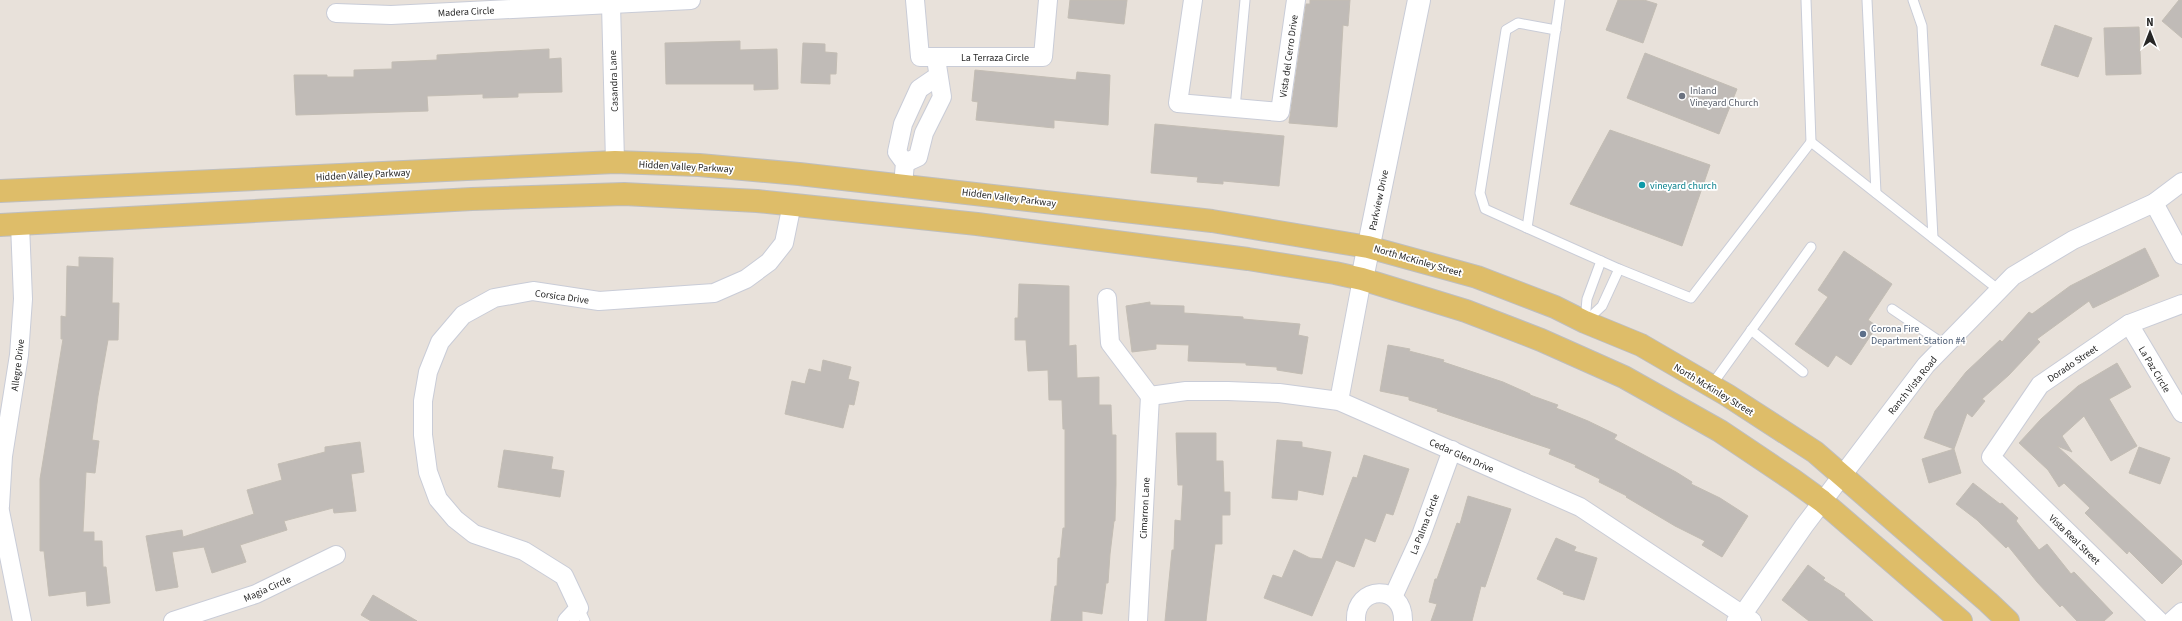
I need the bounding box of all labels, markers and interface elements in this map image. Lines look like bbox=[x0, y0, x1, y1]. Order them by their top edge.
street label: Madera Circle bbox=[437, 4, 495, 20]
north arrow bbox=[2130, 12, 2170, 52]
street label: Vista del Cerro Drive bbox=[1276, 14, 1302, 98]
text: N bbox=[2146, 15, 2154, 30]
street label: Casandra Lane bbox=[606, 50, 622, 112]
street label: La Terraza Circle bbox=[961, 51, 1029, 65]
place label: Inland Vineyard Church bbox=[1690, 84, 1758, 110]
marker: Inland Vineyard Church bbox=[1677, 91, 1687, 101]
street label: Hidden Valley Parkway bbox=[638, 158, 734, 176]
street label: Hidden Valley Parkway bbox=[315, 166, 411, 184]
street label: Parkview Drive bbox=[1366, 169, 1392, 232]
place label: vineyard church bbox=[1650, 179, 1717, 193]
marker: vineyard church bbox=[1637, 180, 1647, 190]
street label: Hidden Valley Parkway bbox=[961, 185, 1057, 211]
street label: North McKinley Street bbox=[1372, 242, 1464, 280]
street label: Corsica Drive bbox=[534, 286, 590, 308]
place label: Corona Fire Department Station #4 bbox=[1871, 322, 1965, 348]
marker: Corona Fire Department Station #4 bbox=[1858, 329, 1868, 339]
street label: Allegre Drive bbox=[8, 338, 28, 392]
street label: Dorado Street bbox=[2045, 342, 2101, 386]
street label: La Paz Circle bbox=[2135, 344, 2174, 395]
street label: Ranch Vista Road bbox=[1885, 353, 1941, 418]
street label: North McKinley Street bbox=[1671, 360, 1757, 420]
street label: Cedar Glen Drive bbox=[1427, 435, 1496, 476]
street label: Cimarron Lane bbox=[1136, 477, 1154, 539]
street label: La Palma Circle bbox=[1407, 492, 1443, 557]
street label: Vista Real Street bbox=[2045, 511, 2104, 568]
street label: Magia Circle bbox=[242, 572, 293, 606]

